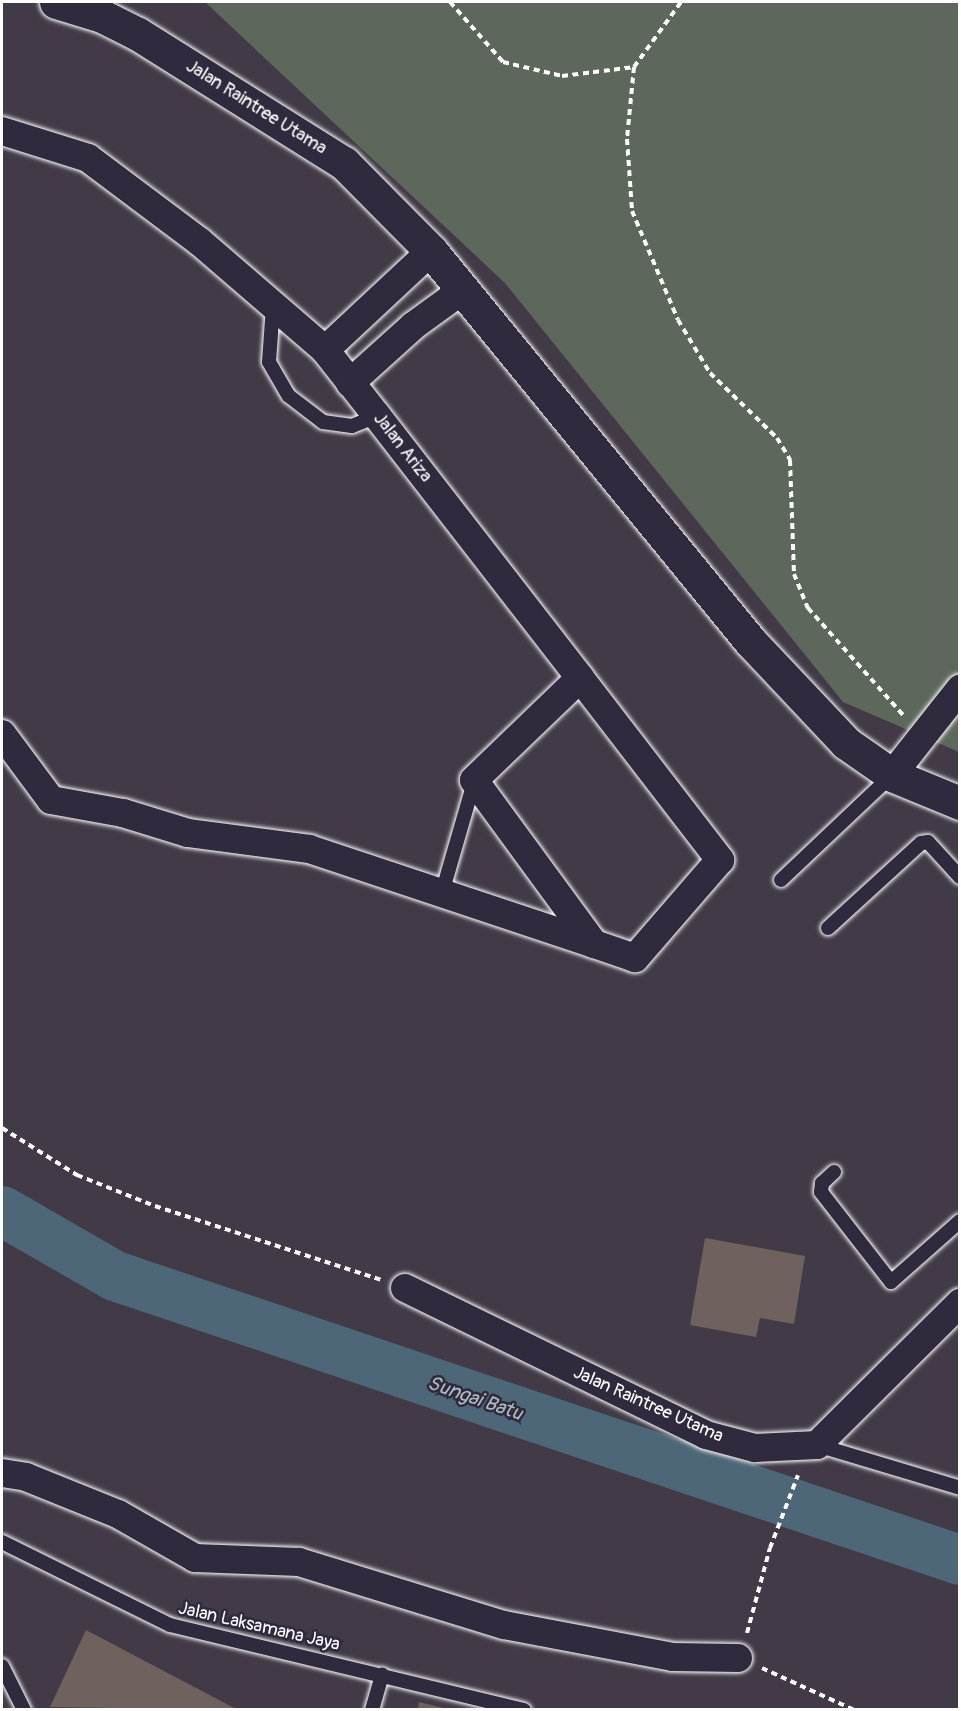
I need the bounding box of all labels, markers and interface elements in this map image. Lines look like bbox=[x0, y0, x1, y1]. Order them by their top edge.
street label: Jalan Raintree Utama bbox=[182, 56, 330, 160]
street label: Jalan Ariza bbox=[368, 409, 436, 487]
street label: Jalan Raintree Utama bbox=[570, 1362, 726, 1448]
water label: Sungai Batu bbox=[425, 1371, 525, 1425]
street label: Jalan Laksamana Jaya bbox=[176, 1598, 342, 1656]

